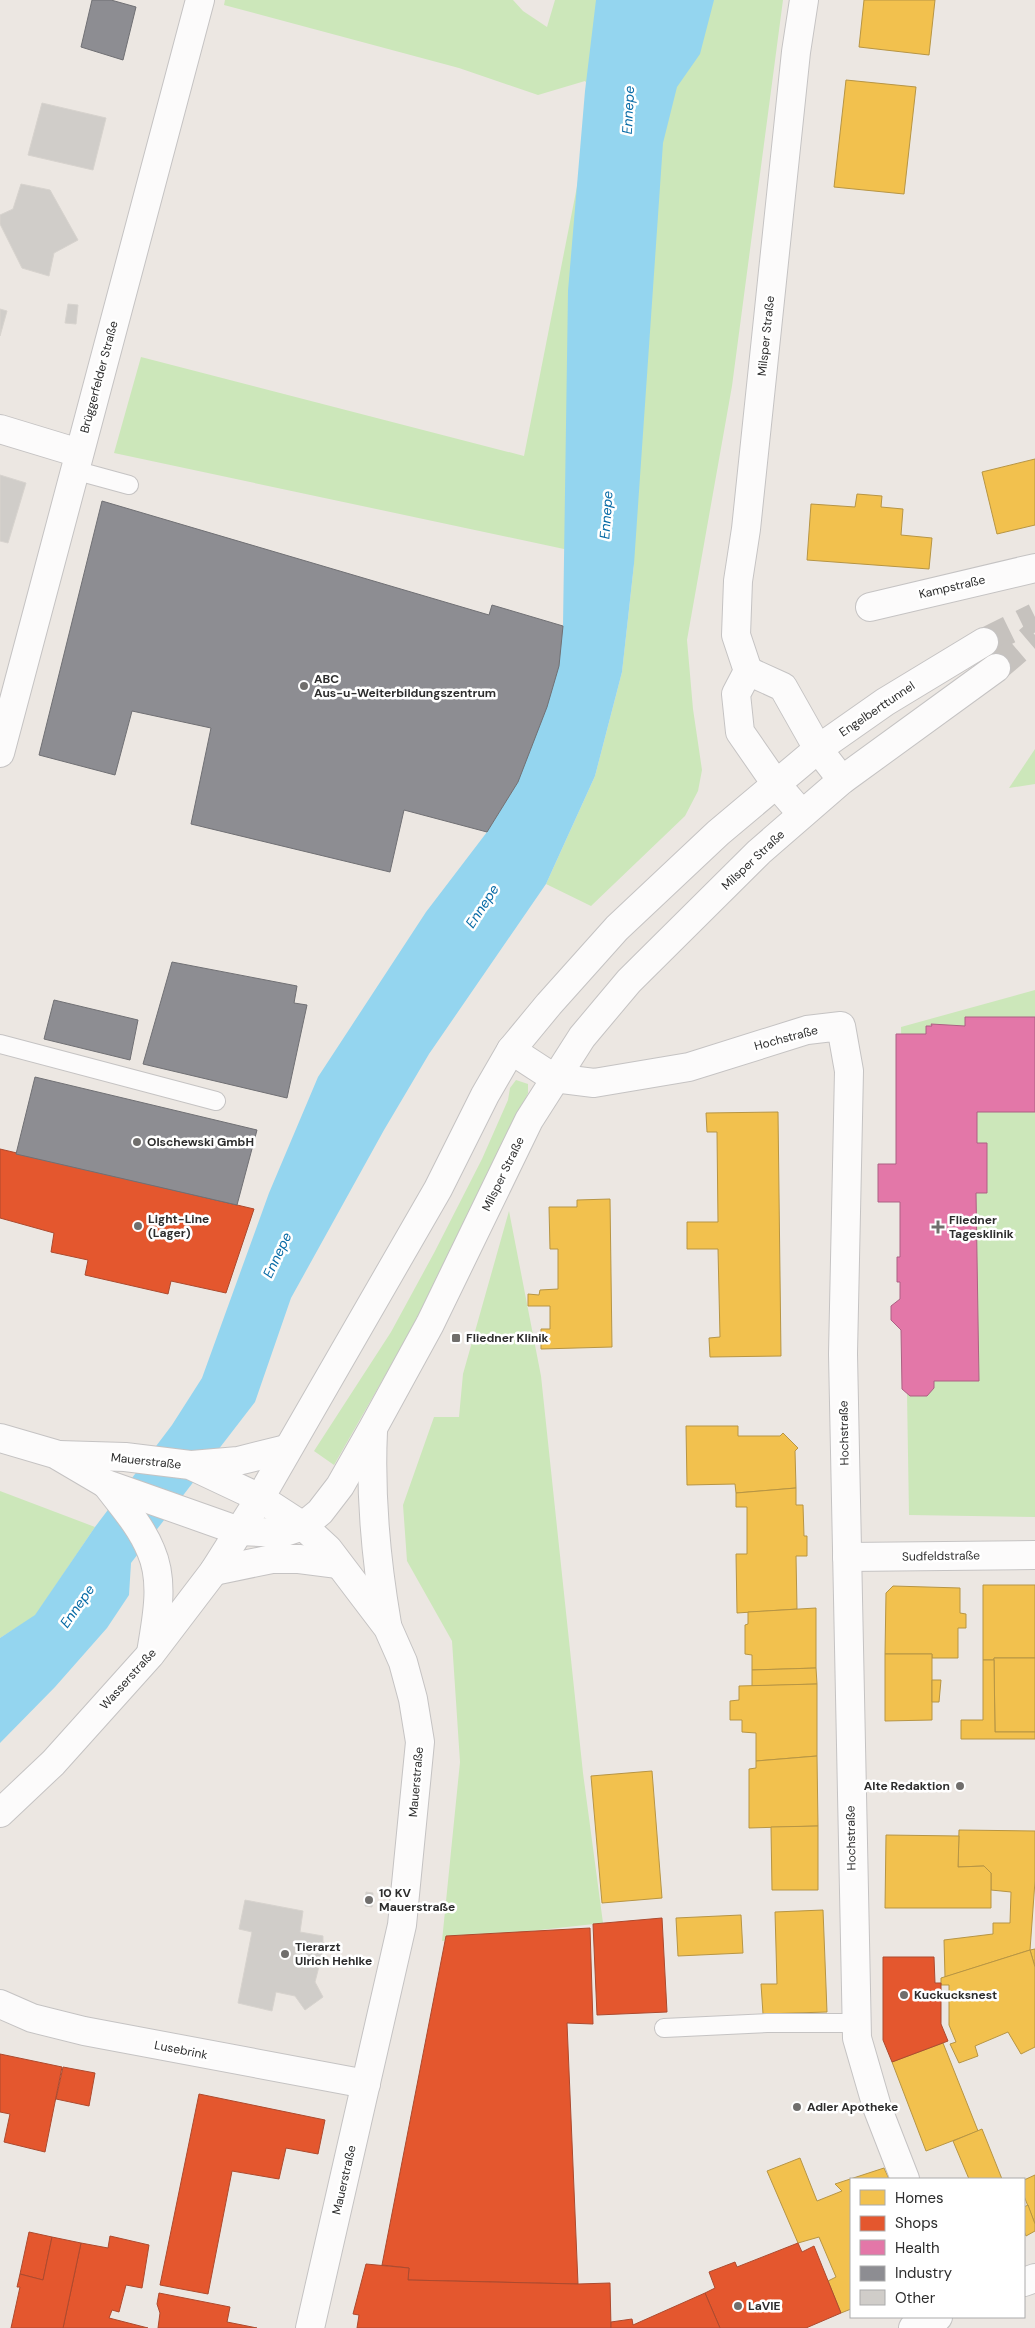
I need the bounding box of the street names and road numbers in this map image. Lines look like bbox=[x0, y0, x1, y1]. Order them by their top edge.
street label: Milsper Straße bbox=[754, 295, 778, 377]
street label: Brüggerfelder Straße bbox=[76, 319, 122, 435]
street label: Kampstraße bbox=[917, 572, 987, 602]
street label: Engelberttunnel bbox=[836, 678, 918, 740]
street label: Milsper Straße bbox=[718, 826, 788, 893]
street label: Hochstraße bbox=[752, 1022, 820, 1054]
street label: Milsper Straße bbox=[478, 1134, 528, 1214]
street label: Hochstraße bbox=[835, 1400, 853, 1466]
street label: Mauerstraße bbox=[110, 1449, 182, 1473]
street label: Sudfeldstraße bbox=[902, 1547, 980, 1565]
street label: Wasserstraße bbox=[96, 1645, 160, 1713]
street label: Mauerstraße bbox=[405, 1746, 427, 1818]
street label: Hochstraße bbox=[842, 1805, 860, 1871]
street label: Lusebrink bbox=[153, 2037, 209, 2063]
street label: Mauerstraße bbox=[328, 2144, 360, 2216]

